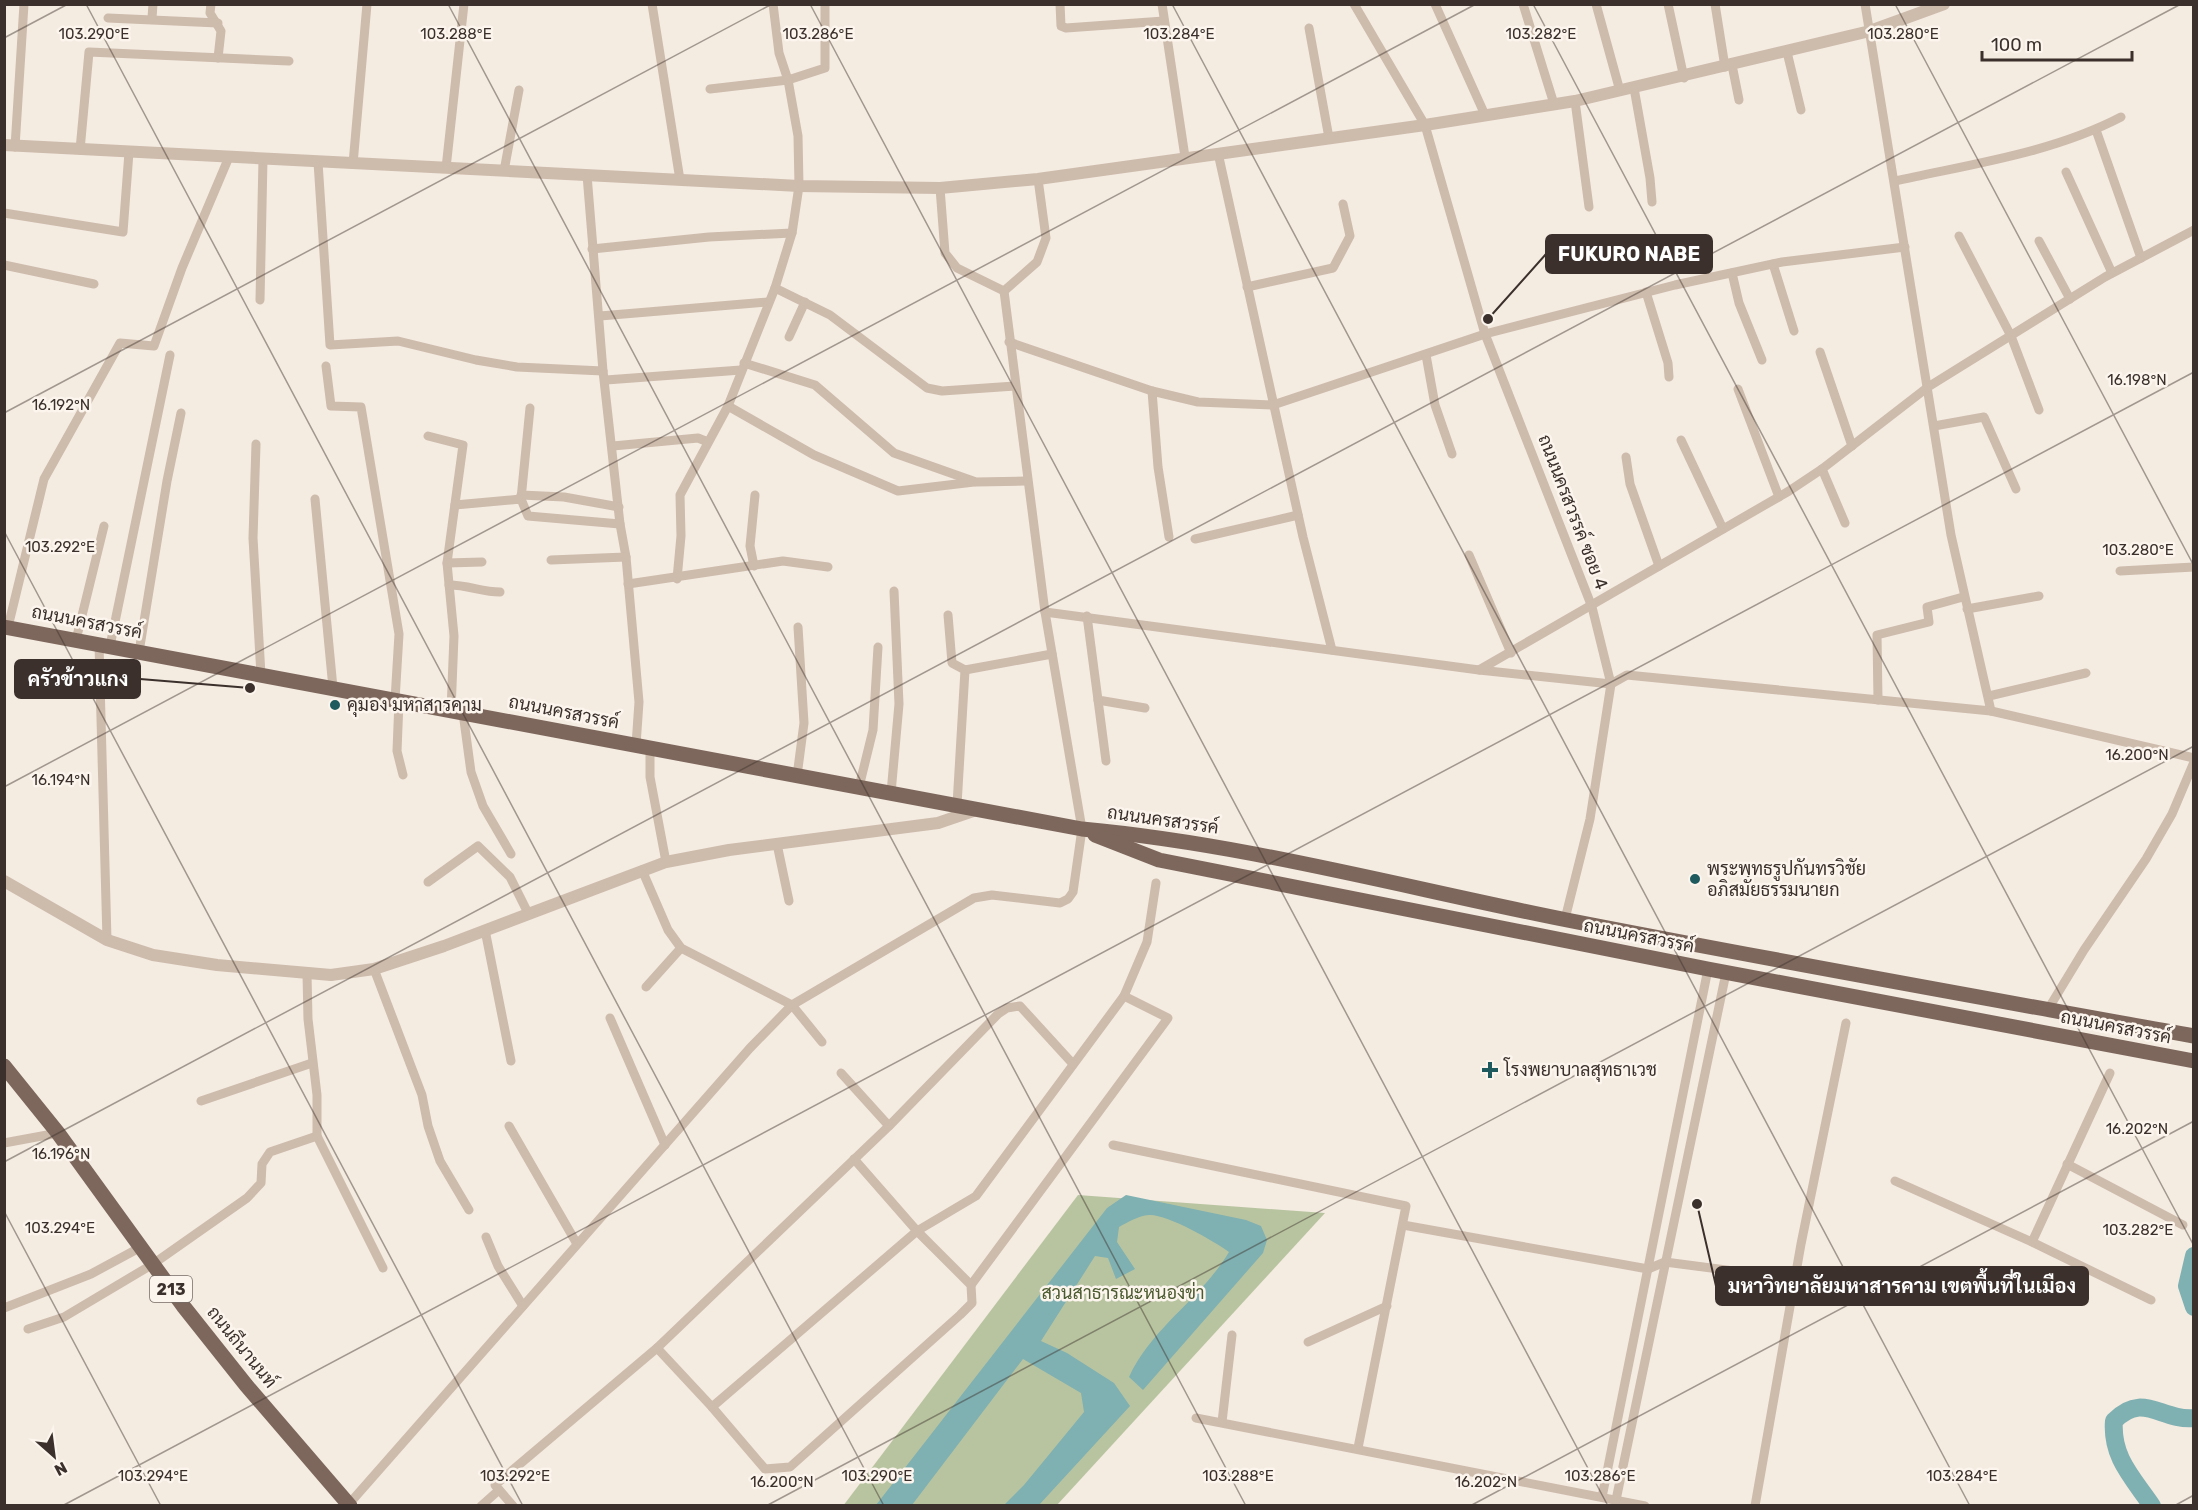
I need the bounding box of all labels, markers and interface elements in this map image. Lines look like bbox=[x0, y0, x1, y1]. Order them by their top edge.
scale bar bbox=[1982, 24, 2132, 62]
text: 103.290°E bbox=[59, 25, 129, 43]
text: 103.288°E bbox=[420, 25, 492, 43]
text: 103.286°E bbox=[782, 25, 854, 43]
text: 103.284°E bbox=[1143, 25, 1215, 43]
text: 103.282°E bbox=[1506, 25, 1576, 43]
text: 103.280°E bbox=[1867, 25, 1939, 43]
text: 100 m bbox=[1991, 34, 2042, 56]
callout: FUKURO NABE bbox=[1546, 235, 1712, 273]
text: FUKURO NABE bbox=[1558, 242, 1700, 266]
text: 16.198°N bbox=[2107, 371, 2167, 389]
text: 16.192°N bbox=[32, 396, 90, 414]
street label: ถนนนครสวรรค์ ซอย 4 bbox=[1533, 431, 1615, 593]
text: 103.292°E bbox=[25, 538, 95, 556]
text: 103.280°E bbox=[2102, 541, 2174, 559]
street label: ถนนนครสวรรค์ bbox=[30, 599, 145, 644]
callout: ครัวข้าวแกง bbox=[15, 660, 140, 698]
text: ครัวข้าวแกง bbox=[28, 666, 128, 691]
street label: ถนนนครสวรรค์ bbox=[507, 689, 622, 734]
place label: คุมอง มหาสารคาม bbox=[347, 694, 482, 717]
marker: คุมอง มหาสารคาม bbox=[328, 698, 342, 712]
text: 16.200°N bbox=[2105, 746, 2169, 764]
text: 16.194°N bbox=[32, 771, 90, 789]
street label: ถนนนครสวรรค์ bbox=[1106, 799, 1220, 839]
place label: พระพุทธรูปกันทรวิชัย อภิสมัยธรรมนายก bbox=[1707, 858, 1866, 901]
marker: พระพุทธรูปกันทรวิชัย อภิสมัยธรรมนายก bbox=[1688, 872, 1702, 886]
street label: ถนนนครสวรรค์ bbox=[1582, 913, 1697, 958]
street label: ถนนนครสวรรค์ bbox=[2059, 1004, 2174, 1049]
place label: โรงพยาบาลสุทธาเวช bbox=[1503, 1057, 1657, 1082]
marker: โรงพยาบาลสุทธาเวช bbox=[1481, 1061, 1499, 1079]
text: 16.202°N bbox=[2106, 1120, 2168, 1138]
text: 16.196°N bbox=[32, 1145, 90, 1163]
text: 103.294°E bbox=[25, 1219, 95, 1237]
text: 103.282°E bbox=[2103, 1221, 2173, 1239]
callout: มหาวิทยาลัยมหาสารคาม เขตพื้นที่ในเมือง bbox=[1716, 1267, 2088, 1305]
text: มหาวิทยาลัยมหาสารคาม เขตพื้นที่ในเมือง bbox=[1728, 1268, 2076, 1298]
road number: 213 bbox=[150, 1276, 192, 1302]
park label: สวนสาธารณะหนองข่า bbox=[1041, 1281, 1205, 1304]
street label: ถนนถีนานนท์ bbox=[202, 1300, 283, 1392]
north arrow bbox=[24, 1426, 84, 1486]
text: N bbox=[51, 1458, 70, 1480]
text: 103.294°E bbox=[118, 1467, 188, 1485]
text: 103.292°E bbox=[480, 1467, 550, 1485]
text: 103.290°E bbox=[842, 1467, 912, 1485]
text: 103.288°E bbox=[1202, 1467, 1274, 1485]
text: 103.286°E bbox=[1564, 1467, 1636, 1485]
text: 103.284°E bbox=[1926, 1467, 1998, 1485]
text: 16.200°N bbox=[750, 1473, 814, 1491]
text: 16.202°N bbox=[1455, 1473, 1517, 1491]

